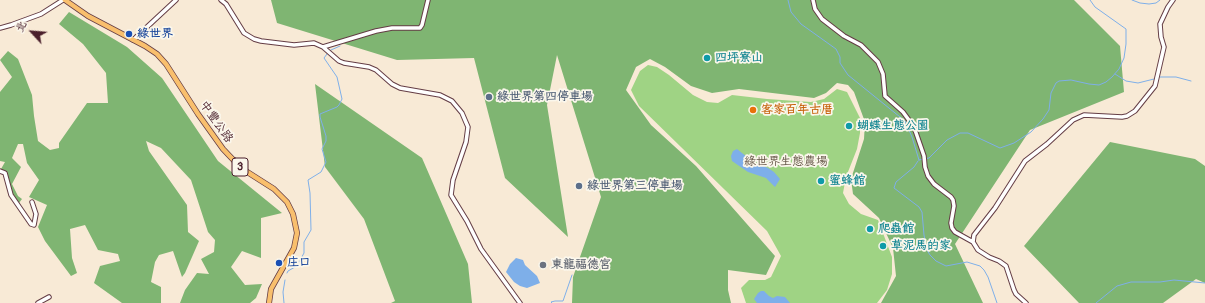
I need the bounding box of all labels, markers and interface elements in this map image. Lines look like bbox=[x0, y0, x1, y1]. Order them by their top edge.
north arrow bbox=[12, 12, 52, 52]
text: 北 bbox=[13, 19, 29, 34]
place label: 綠世界 bbox=[137, 27, 173, 41]
marker: 綠世界 bbox=[124, 29, 134, 39]
place label: 四坪寮山 bbox=[715, 51, 763, 65]
marker: 四坪寮山 bbox=[702, 53, 712, 63]
place label: 綠世界第四停車場 bbox=[497, 90, 593, 104]
marker: 綠世界第四停車場 bbox=[484, 92, 494, 102]
street label: 中豐公路 bbox=[196, 98, 236, 146]
place label: 客家百年古厝 bbox=[761, 103, 833, 117]
marker: 客家百年古厝 bbox=[748, 105, 758, 115]
place label: 蝴蝶生態公園 bbox=[857, 119, 929, 133]
marker: 蝴蝶生態公園 bbox=[844, 121, 854, 131]
park label: 綠世界生態農場 bbox=[744, 155, 828, 169]
road number: 3 bbox=[232, 158, 248, 176]
place label: 蜜蜂館 bbox=[829, 174, 865, 188]
marker: 蜜蜂館 bbox=[816, 176, 826, 186]
place label: 綠世界第三停車場 bbox=[587, 179, 683, 193]
marker: 綠世界第三停車場 bbox=[574, 181, 584, 191]
place label: 爬蟲館 bbox=[878, 222, 914, 236]
marker: 爬蟲館 bbox=[865, 224, 875, 234]
place label: 草泥馬的家 bbox=[891, 239, 951, 253]
marker: 草泥馬的家 bbox=[878, 241, 888, 251]
place label: 庄口 bbox=[287, 256, 311, 270]
marker: 庄口 bbox=[274, 258, 284, 268]
place label: 東龍福德宮 bbox=[551, 258, 611, 272]
marker: 東龍福德宮 bbox=[538, 260, 548, 270]

